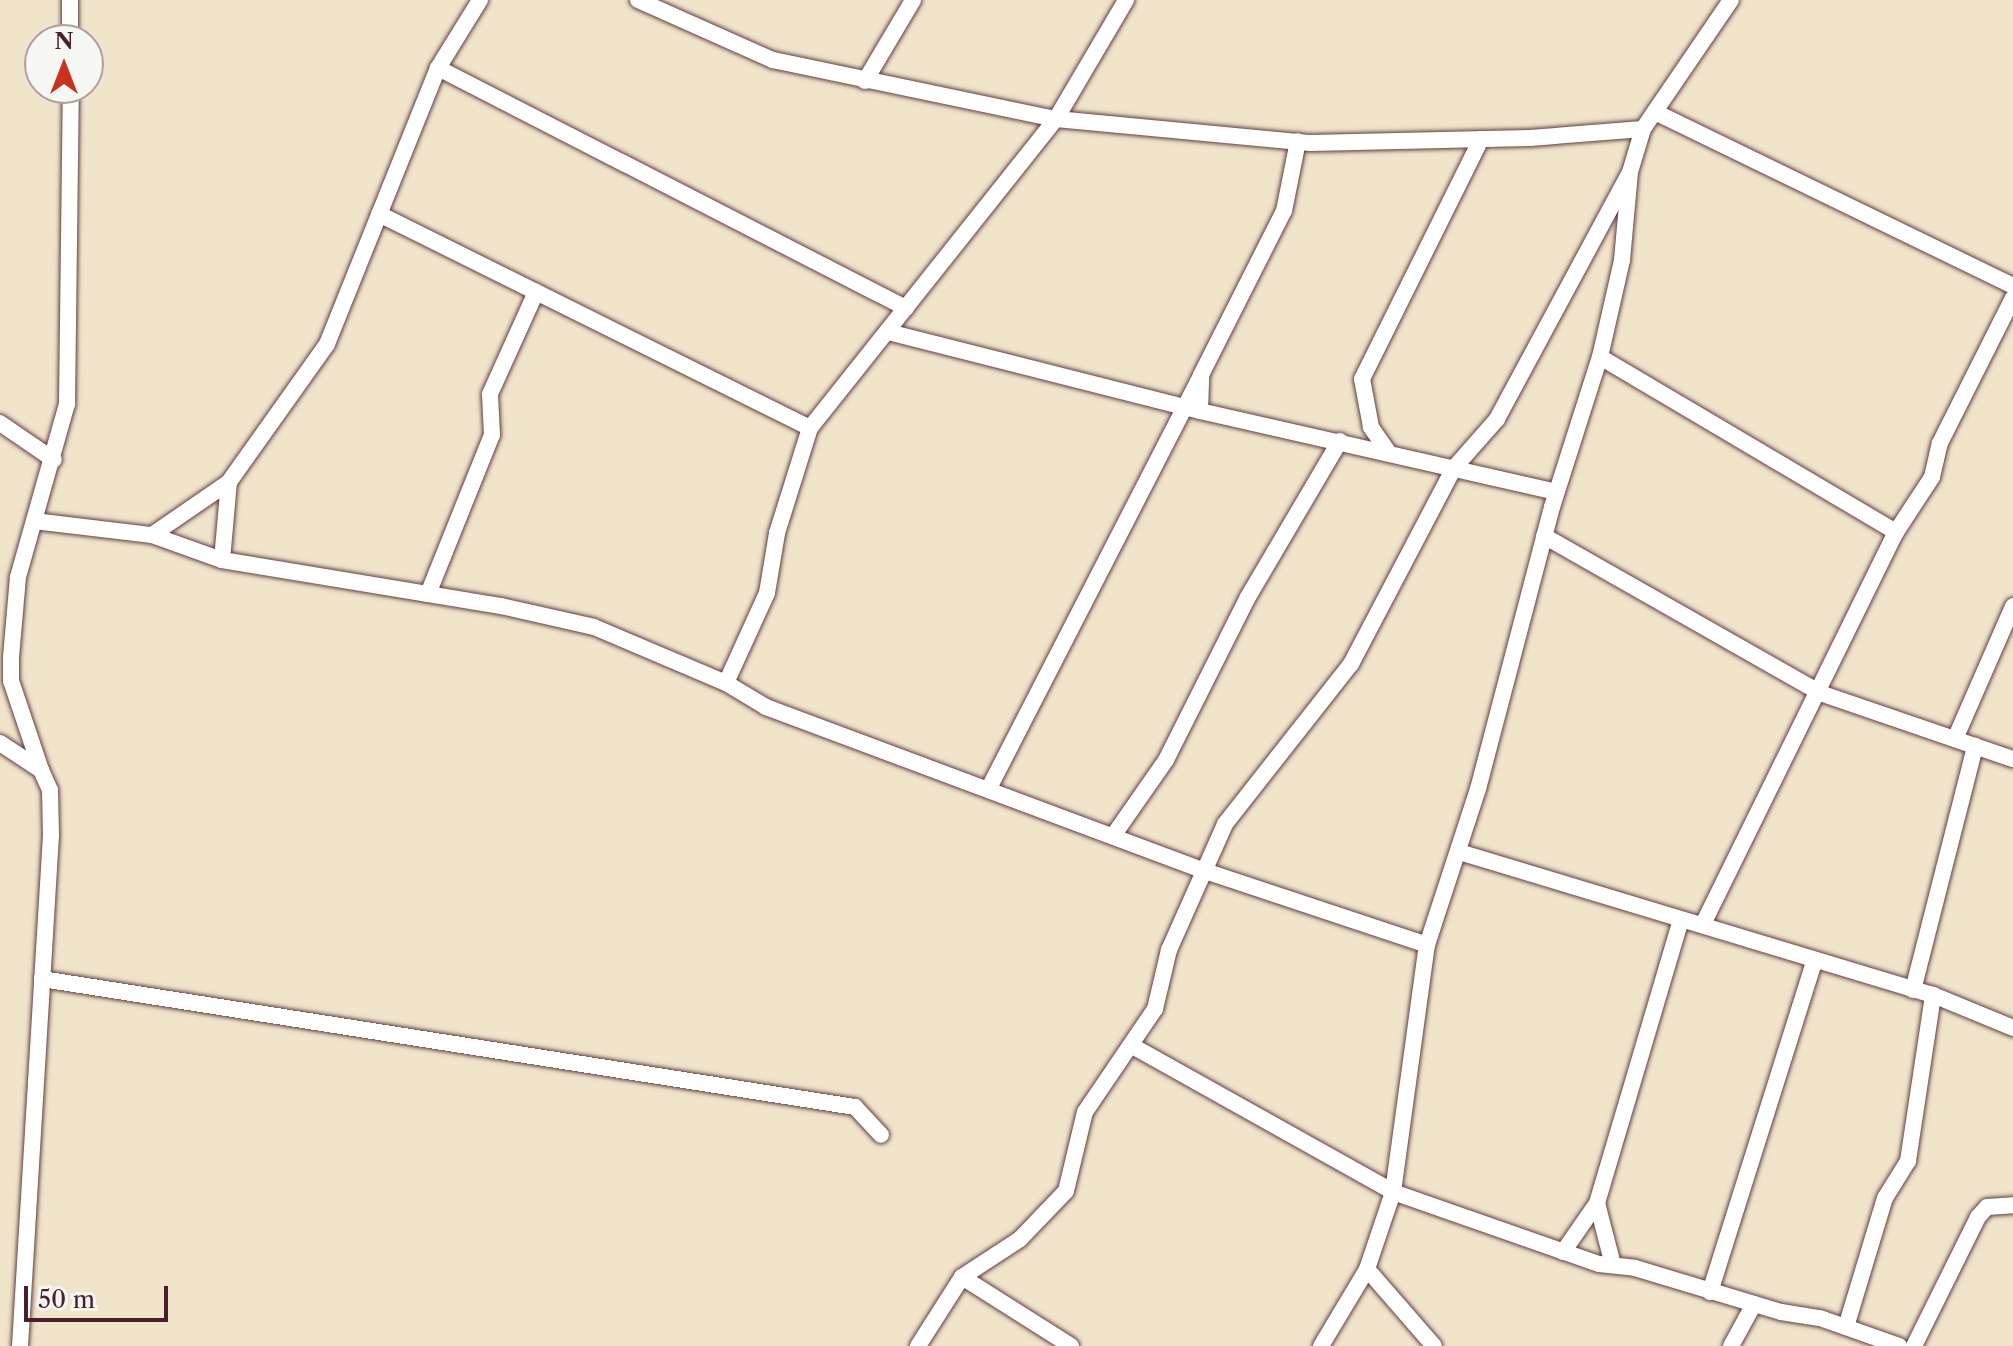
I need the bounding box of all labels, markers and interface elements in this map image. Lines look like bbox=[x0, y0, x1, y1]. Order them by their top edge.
north arrow bbox=[24, 24, 104, 104]
text: N bbox=[54, 28, 74, 55]
scale bar bbox=[28, 1270, 172, 1320]
text: 50 m bbox=[38, 1285, 95, 1314]

